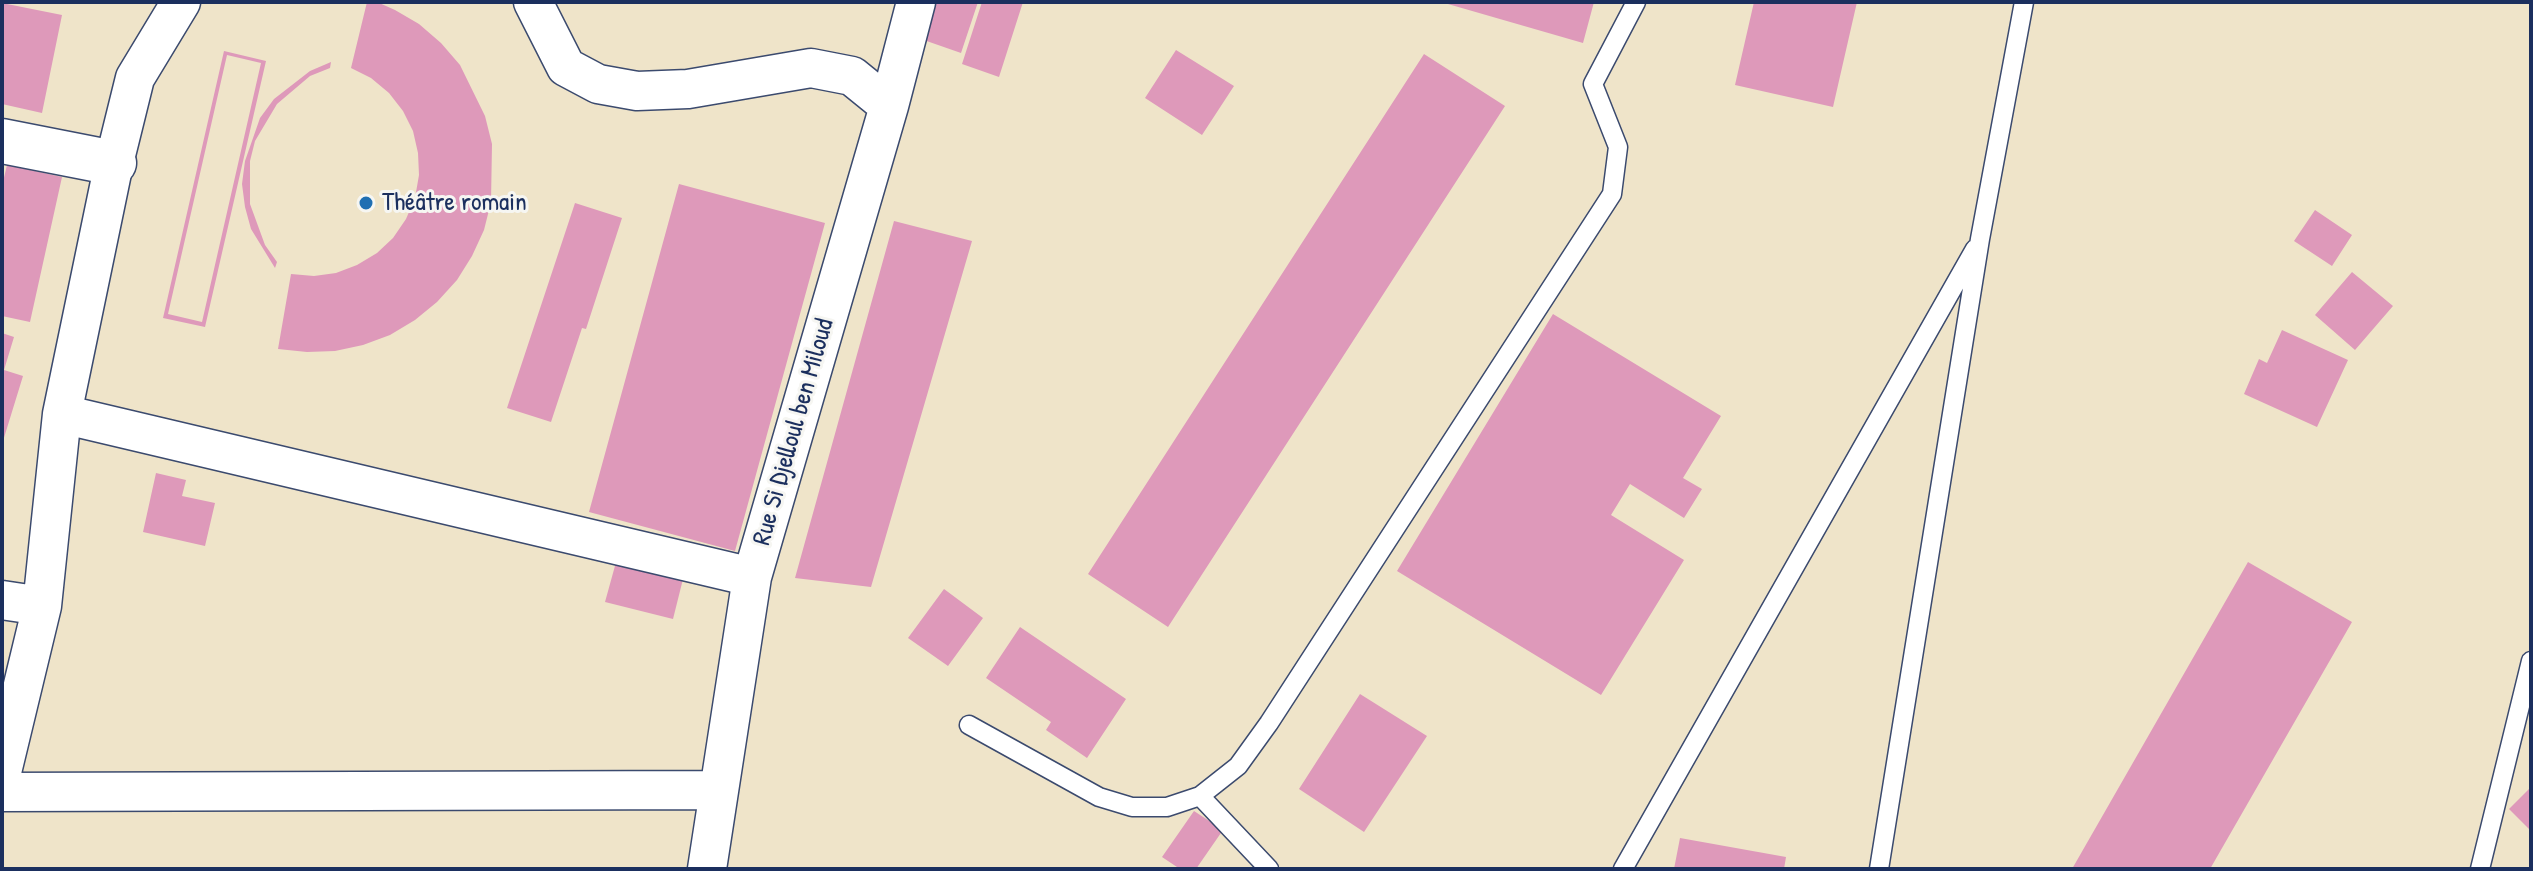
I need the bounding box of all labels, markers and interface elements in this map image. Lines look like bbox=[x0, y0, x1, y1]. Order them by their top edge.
place label: Théâtre romain bbox=[382, 187, 527, 219]
marker: Théâtre romain bbox=[357, 194, 375, 212]
street label: Rue Si Djelloul ben Miloud bbox=[747, 315, 841, 549]

